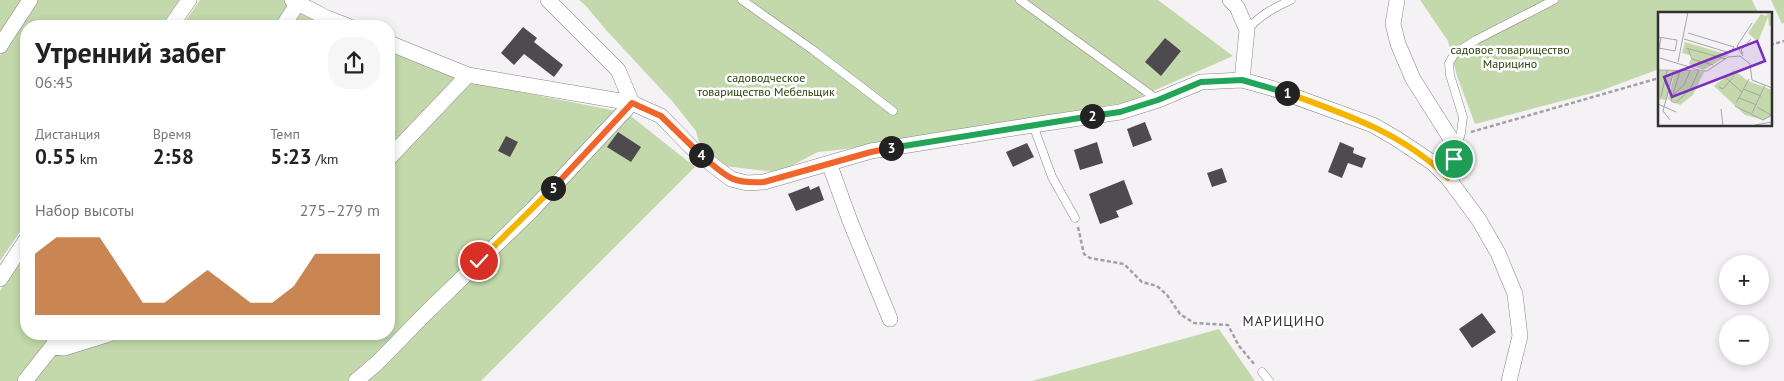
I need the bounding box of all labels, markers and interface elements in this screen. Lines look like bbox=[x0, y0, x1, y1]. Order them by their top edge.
inset map bbox=[1658, 12, 1772, 126]
text: Утренний забег bbox=[35, 34, 225, 71]
button: share bbox=[328, 37, 380, 89]
park label: садовое товарищество Марицино bbox=[1450, 42, 1570, 71]
park label: садоводческое товарищество Мебельщик bbox=[697, 70, 835, 99]
text: 06:45 bbox=[35, 72, 73, 92]
pin: 1 bbox=[1274, 80, 1300, 106]
text: 1 bbox=[1284, 84, 1291, 102]
pin: 2 bbox=[1080, 104, 1104, 128]
text: 2 bbox=[1089, 107, 1096, 125]
text: Дистанция bbox=[35, 125, 100, 143]
text: Время bbox=[153, 125, 191, 143]
text: Темп bbox=[270, 125, 300, 143]
pin: 3 bbox=[878, 136, 904, 160]
pin bbox=[1433, 138, 1475, 180]
text: 3 bbox=[888, 139, 895, 157]
pin: 4 bbox=[688, 142, 714, 168]
text: 0.55 bbox=[35, 143, 76, 170]
text: 2:58 bbox=[153, 143, 194, 170]
text: 5:23 bbox=[270, 143, 312, 170]
icon: arrive bbox=[1440, 145, 1468, 173]
text: 4 bbox=[698, 146, 705, 164]
text: km bbox=[76, 150, 98, 168]
text: /km bbox=[312, 150, 338, 168]
pin: 5 bbox=[540, 176, 566, 200]
text: 5 bbox=[550, 179, 557, 197]
text: Набор высоты bbox=[35, 200, 134, 220]
text: 275–279 m bbox=[300, 200, 380, 220]
pin bbox=[458, 240, 500, 282]
icon: check bbox=[465, 247, 493, 275]
map controls bbox=[1719, 255, 1769, 365]
button: + bbox=[1719, 255, 1769, 305]
district label: МАРИЦИНО bbox=[1243, 312, 1325, 330]
button: − bbox=[1719, 315, 1769, 365]

